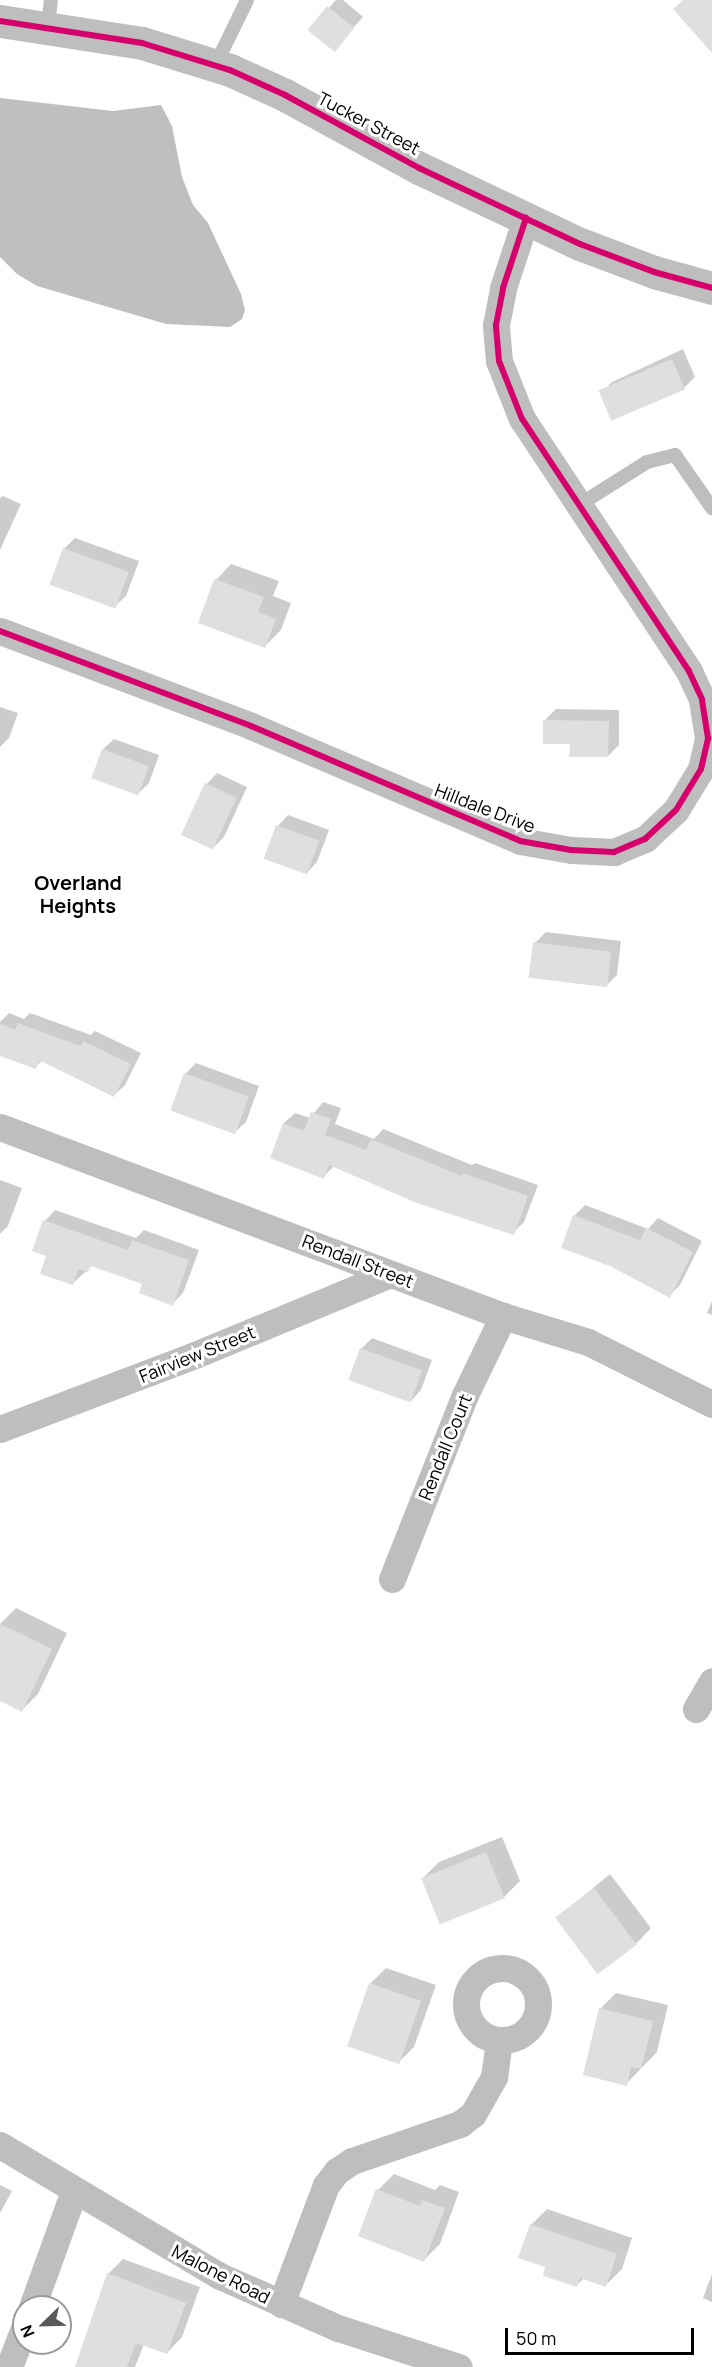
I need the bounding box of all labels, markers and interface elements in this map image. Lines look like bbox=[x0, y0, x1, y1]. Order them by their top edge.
street label: Tucker Street bbox=[314, 87, 424, 159]
street label: Hilldale Drive bbox=[432, 779, 538, 837]
district label: Overland Heights bbox=[34, 870, 122, 917]
street label: Rendall Street bbox=[299, 1230, 417, 1292]
street label: Fairview Street bbox=[136, 1321, 258, 1387]
street label: Rendall Court bbox=[414, 1391, 476, 1503]
street label: Malone Road bbox=[168, 2240, 274, 2308]
north arrow bbox=[12, 2295, 72, 2355]
scale bar bbox=[508, 2316, 697, 2354]
text: N bbox=[15, 2322, 40, 2341]
text: 50 m bbox=[516, 2326, 556, 2350]

